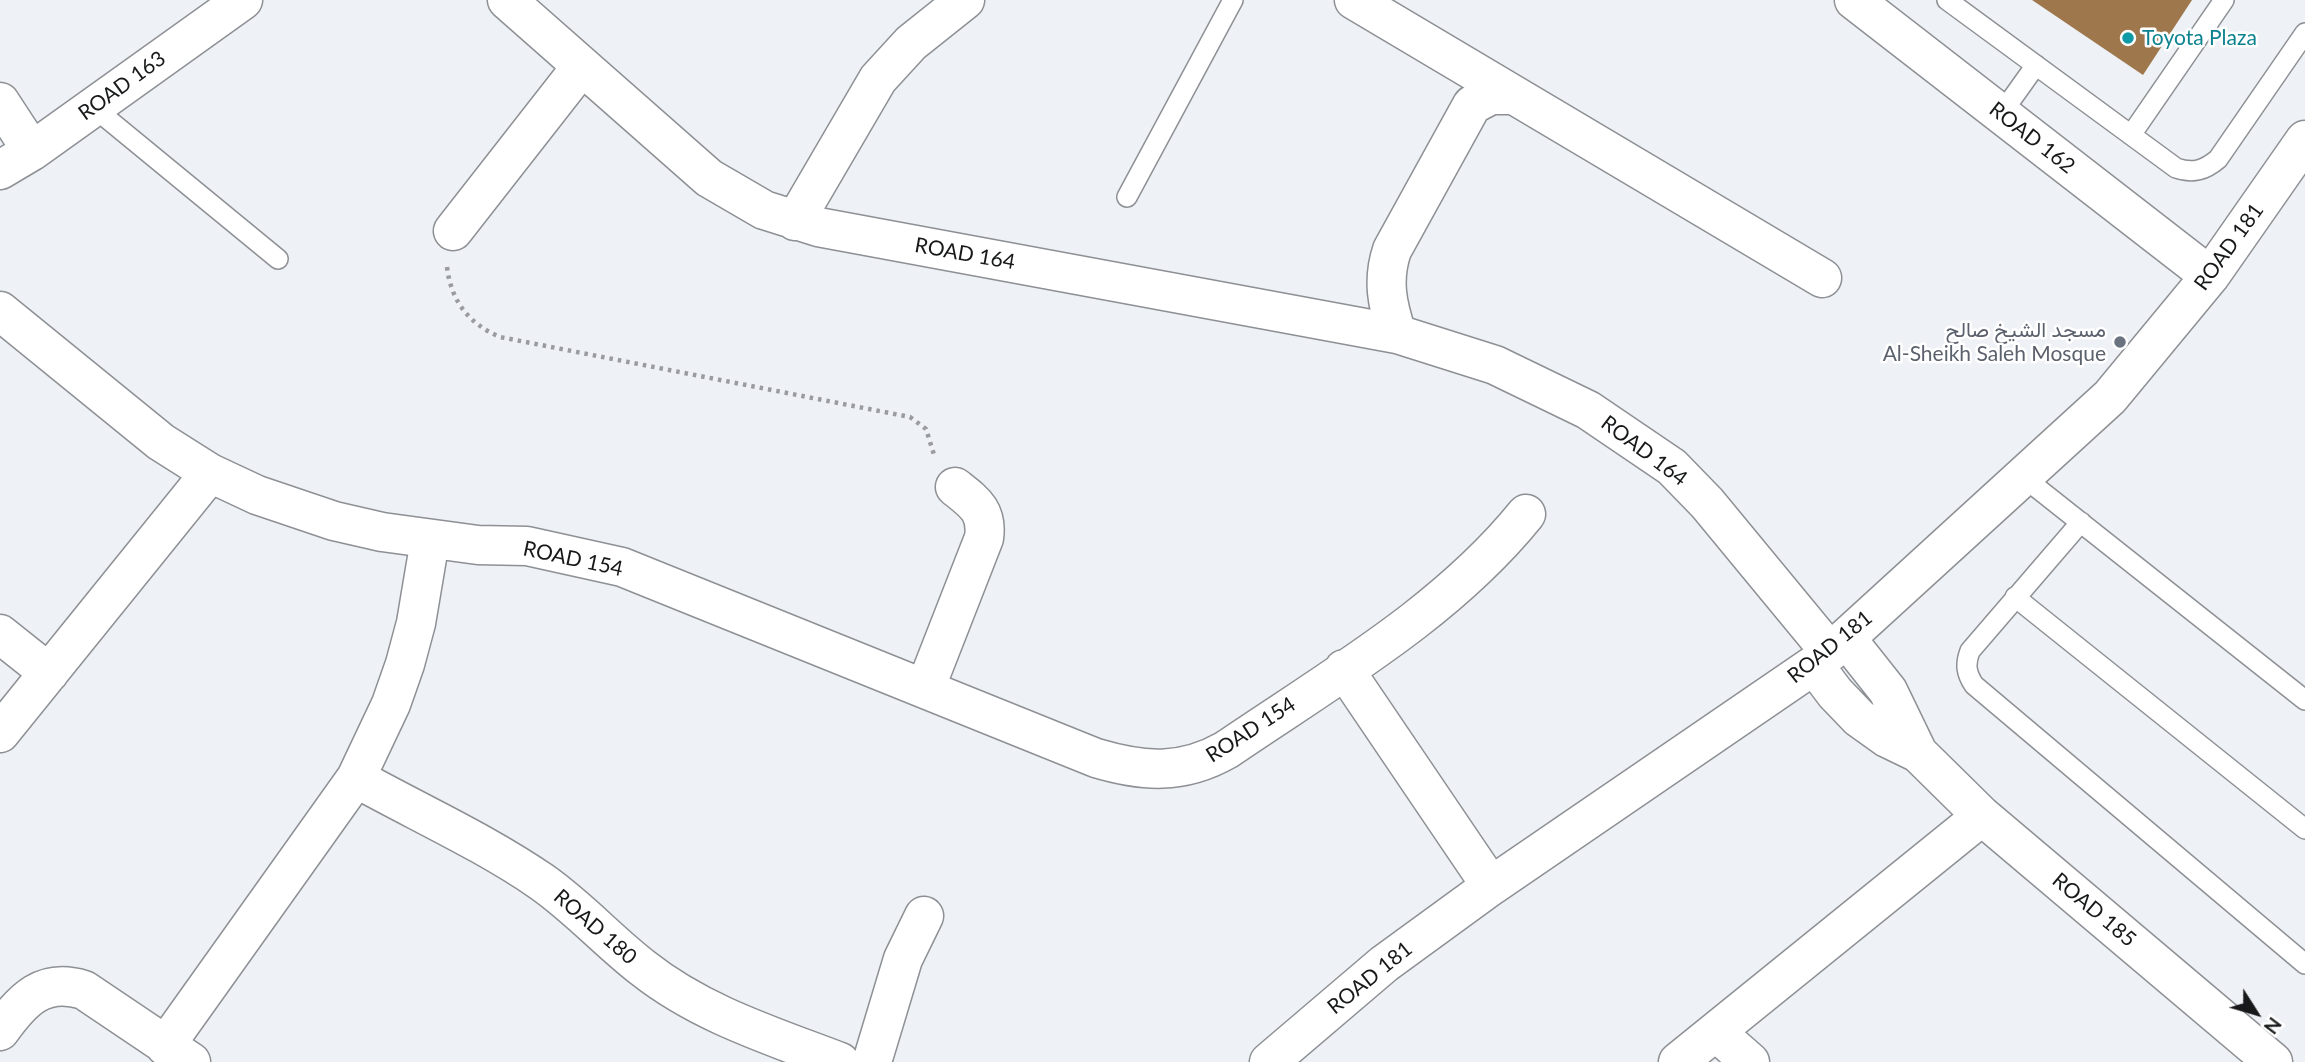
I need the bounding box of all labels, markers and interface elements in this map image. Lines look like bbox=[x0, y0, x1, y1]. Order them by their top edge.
place label: Toyota Plaza bbox=[2142, 25, 2257, 51]
marker: Toyota Plaza bbox=[2120, 30, 2136, 46]
street label: ROAD 163 bbox=[74, 46, 170, 126]
street label: ROAD 162 bbox=[1984, 97, 2080, 179]
street label: ROAD 181 bbox=[2189, 199, 2269, 295]
street label: ROAD 164 bbox=[913, 233, 1017, 275]
place label: مسجد الشيخ صالح Al-Sheikh Saleh Mosque bbox=[1883, 317, 2106, 367]
marker: مسجد الشيخ صالح Al-Sheikh Saleh Mosque bbox=[2112, 334, 2128, 350]
street label: ROAD 164 bbox=[1596, 410, 1692, 492]
street label: ROAD 154 bbox=[521, 536, 625, 582]
street label: ROAD 181 bbox=[1783, 605, 1877, 689]
street label: ROAD 154 bbox=[1202, 692, 1300, 768]
street label: ROAD 185 bbox=[2047, 868, 2141, 952]
street label: ROAD 180 bbox=[548, 884, 642, 970]
street label: ROAD 181 bbox=[1323, 936, 1417, 1020]
north arrow bbox=[2221, 978, 2291, 1048]
text: N bbox=[2260, 1013, 2287, 1039]

